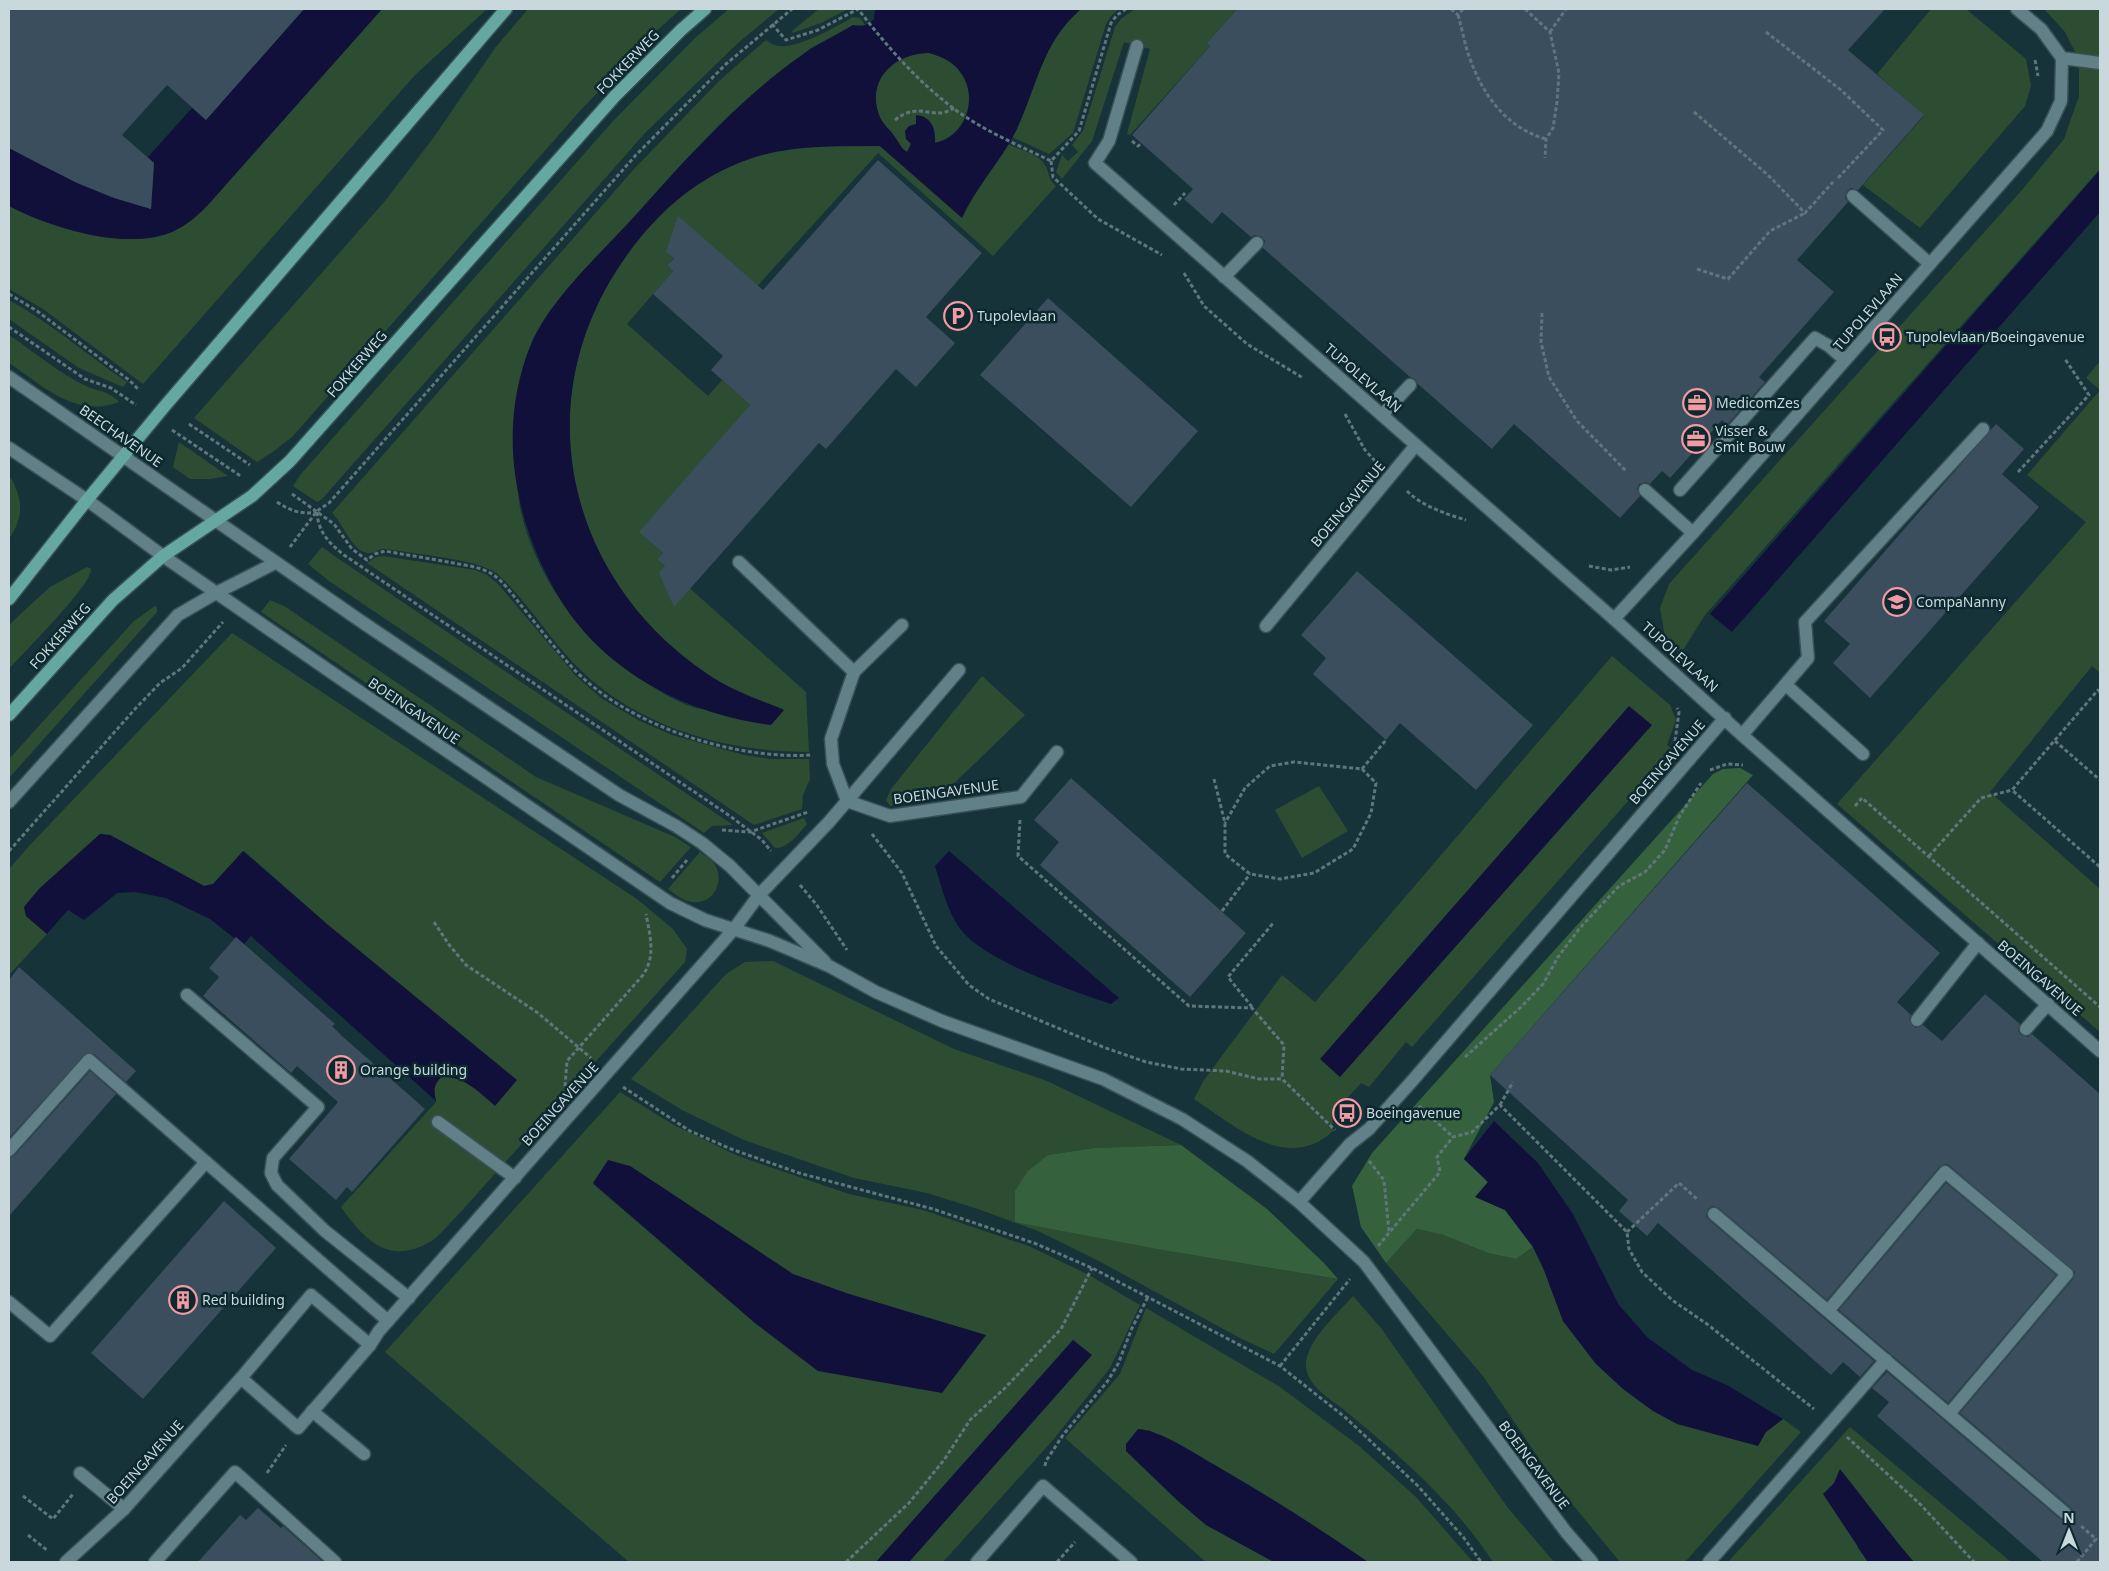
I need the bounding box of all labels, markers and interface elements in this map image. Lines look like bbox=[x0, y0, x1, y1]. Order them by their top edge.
street label: FOKKERWEG bbox=[592, 25, 663, 98]
street label: TUPOLEVLAAN bbox=[1829, 269, 1907, 354]
parking icon: Tupolevlaan bbox=[943, 301, 973, 331]
place label: Tupolevlaan bbox=[977, 306, 1056, 325]
bus stop icon: Tupolevlaan/Boeingavenue bbox=[1872, 322, 1902, 352]
street label: FOKKERWEG bbox=[322, 326, 391, 401]
place label: Tupolevlaan/Boeingavenue bbox=[1906, 327, 2085, 346]
street label: TUPOLEVLAAN bbox=[1321, 339, 1406, 417]
office icon: MedicomZes bbox=[1682, 388, 1712, 418]
place label: MedicomZes bbox=[1716, 393, 1800, 412]
street label: BEECHAVENUE bbox=[76, 400, 167, 471]
place label: Visser & Smit Bouw bbox=[1715, 421, 1785, 456]
office icon: Visser & Smit Bouw bbox=[1681, 424, 1711, 454]
street label: BOEINGAVENUE bbox=[1306, 457, 1389, 551]
school or university icon: CompaNanny bbox=[1882, 587, 1912, 617]
place label: CompaNanny bbox=[1916, 592, 2007, 611]
street label: FOKKERWEG bbox=[25, 598, 94, 673]
street label: TUPOLEVLAAN bbox=[1638, 617, 1723, 696]
street label: BOEINGAVENUE bbox=[365, 673, 464, 748]
street label: BOEINGAVENUE bbox=[1624, 715, 1709, 808]
street label: BOEINGAVENUE bbox=[892, 775, 1000, 808]
street label: BOEINGAVENUE bbox=[1994, 935, 2087, 1020]
building icon: Orange building bbox=[326, 1055, 356, 1085]
street label: BOEINGAVENUE bbox=[517, 1058, 602, 1150]
place label: Orange building bbox=[360, 1060, 467, 1079]
bus stop icon: Boeingavenue bbox=[1332, 1098, 1362, 1128]
place label: Boeingavenue bbox=[1366, 1103, 1461, 1122]
building icon: Red building bbox=[168, 1285, 198, 1315]
place label: Red building bbox=[202, 1290, 285, 1309]
street label: BOEINGAVENUE bbox=[102, 1416, 187, 1508]
street label: BOEINGAVENUE bbox=[1495, 1416, 1574, 1513]
north arrow bbox=[2044, 1506, 2094, 1556]
text: N bbox=[2063, 1508, 2075, 1527]

